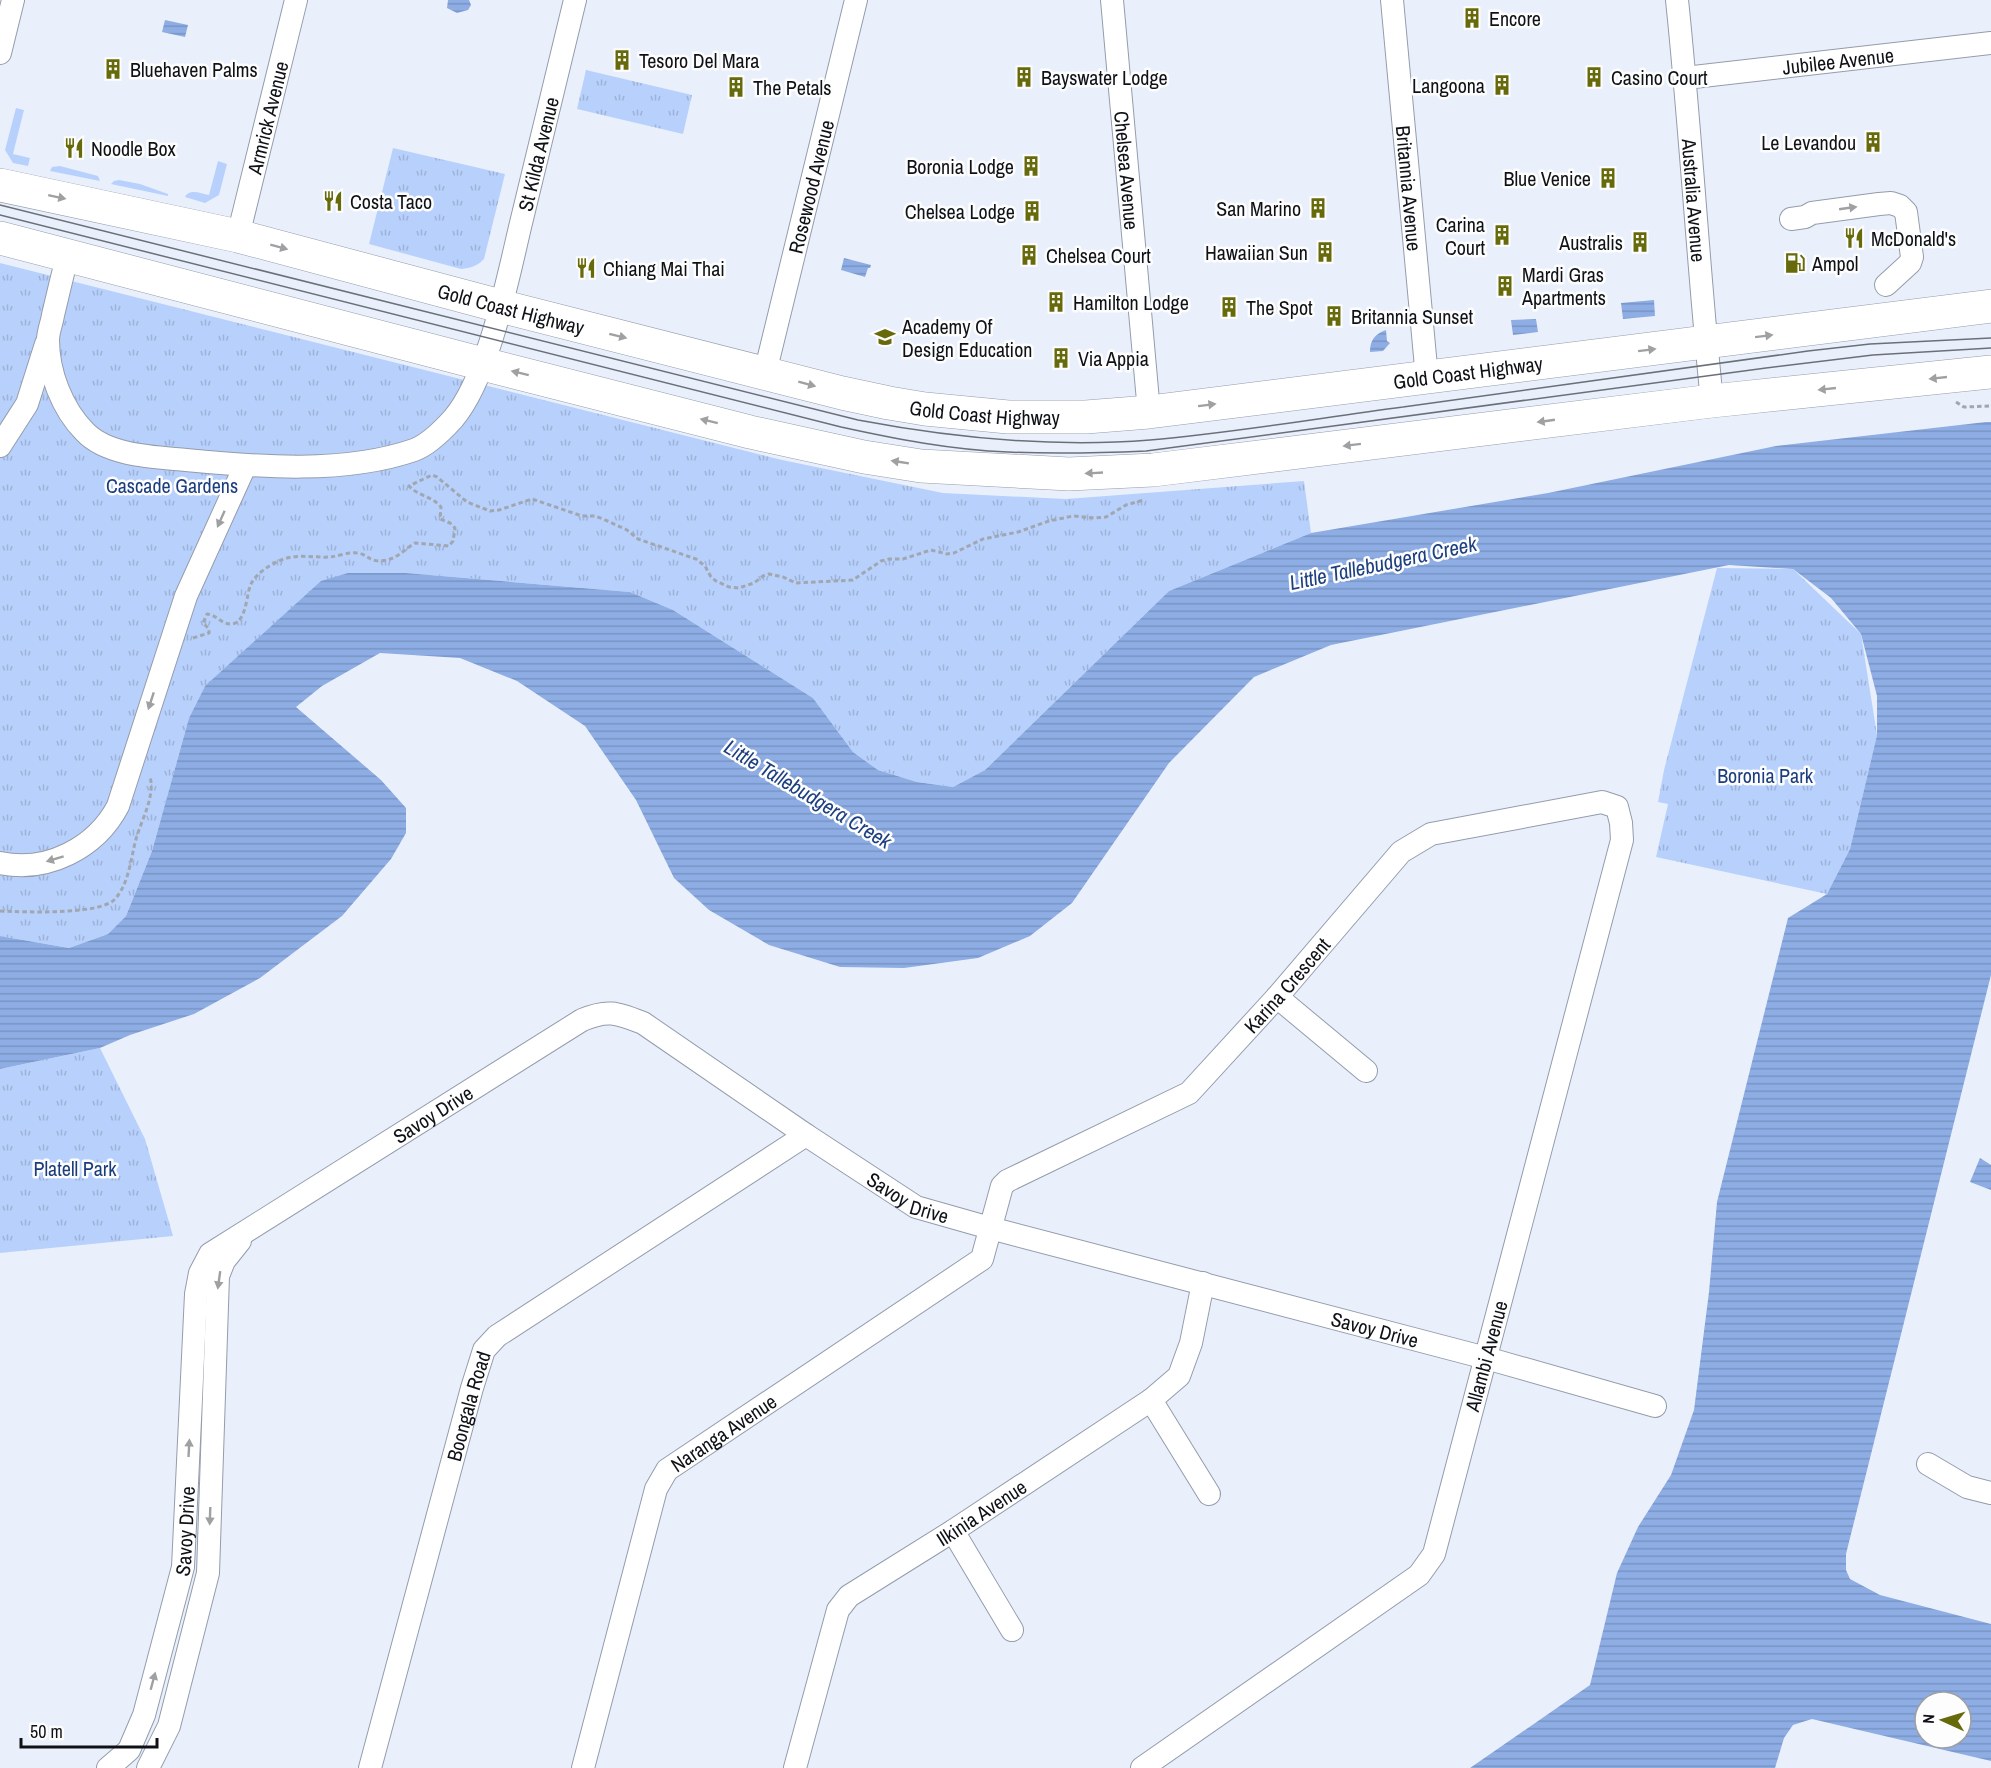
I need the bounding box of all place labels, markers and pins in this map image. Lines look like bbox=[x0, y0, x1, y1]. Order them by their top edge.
place label: Encore bbox=[1489, 5, 1541, 32]
building icon: Encore bbox=[1460, 6, 1484, 30]
place label: Tesoro Del Mara bbox=[639, 47, 759, 74]
building icon: Tesoro Del Mara bbox=[610, 48, 634, 72]
place label: Bluehaven Palms bbox=[130, 56, 258, 83]
building icon: Bluehaven Palms bbox=[101, 57, 125, 81]
place label: Bayswater Lodge bbox=[1041, 64, 1168, 91]
place label: Casino Court bbox=[1611, 64, 1708, 91]
building icon: Bayswater Lodge bbox=[1012, 65, 1036, 89]
building icon: Casino Court bbox=[1582, 65, 1606, 89]
place label: Langoona bbox=[1412, 72, 1485, 99]
building icon: Langoona bbox=[1490, 73, 1514, 97]
place label: The Petals bbox=[753, 74, 831, 101]
building icon: The Petals bbox=[724, 75, 748, 99]
place label: Le Levandou bbox=[1761, 129, 1856, 156]
building icon: Le Levandou bbox=[1861, 130, 1885, 154]
place label: Noodle Box bbox=[91, 135, 177, 162]
restaurant icon: Noodle Box bbox=[62, 136, 86, 160]
place label: Boronia Lodge bbox=[906, 153, 1014, 180]
building icon: Boronia Lodge bbox=[1019, 154, 1043, 178]
place label: Blue Venice bbox=[1503, 165, 1591, 192]
building icon: Blue Venice bbox=[1596, 166, 1620, 190]
place label: Costa Taco bbox=[350, 188, 432, 215]
restaurant icon: Costa Taco bbox=[321, 189, 345, 213]
place label: San Marino bbox=[1216, 195, 1301, 222]
building icon: San Marino bbox=[1306, 196, 1330, 220]
place label: Chelsea Lodge bbox=[905, 198, 1015, 225]
building icon: Chelsea Lodge bbox=[1020, 199, 1044, 223]
place label: Carina Court bbox=[1436, 211, 1485, 261]
building icon: Carina Court bbox=[1490, 223, 1514, 247]
place label: McDonald's bbox=[1871, 225, 1956, 252]
restaurant icon: McDonald's bbox=[1842, 226, 1866, 250]
place label: Australis bbox=[1558, 229, 1623, 256]
building icon: Australis bbox=[1628, 230, 1652, 254]
place label: Hawaiian Sun bbox=[1205, 239, 1308, 266]
building icon: Hawaiian Sun bbox=[1313, 240, 1337, 264]
place label: Chelsea Court bbox=[1046, 242, 1151, 269]
building icon: Chelsea Court bbox=[1017, 243, 1041, 267]
place label: Ampol bbox=[1811, 250, 1858, 277]
fuel station icon: Ampol bbox=[1783, 251, 1807, 275]
place label: Chiang Mai Thai bbox=[603, 255, 725, 282]
restaurant icon: Chiang Mai Thai bbox=[574, 256, 598, 280]
place label: Mardi Gras Apartments bbox=[1521, 261, 1606, 311]
building icon: Mardi Gras Apartments bbox=[1493, 274, 1517, 298]
place label: Hamilton Lodge bbox=[1073, 289, 1189, 316]
building icon: Hamilton Lodge bbox=[1044, 290, 1068, 314]
place label: The Spot bbox=[1246, 294, 1313, 321]
building icon: The Spot bbox=[1217, 295, 1241, 319]
place label: Britannia Sunset bbox=[1351, 303, 1474, 330]
building icon: Britannia Sunset bbox=[1322, 304, 1346, 328]
place label: Academy Of Design Education bbox=[901, 313, 1032, 363]
school or university icon: Academy Of Design Education bbox=[873, 325, 897, 349]
place label: Via Appia bbox=[1078, 345, 1149, 372]
building icon: Via Appia bbox=[1049, 346, 1073, 370]

